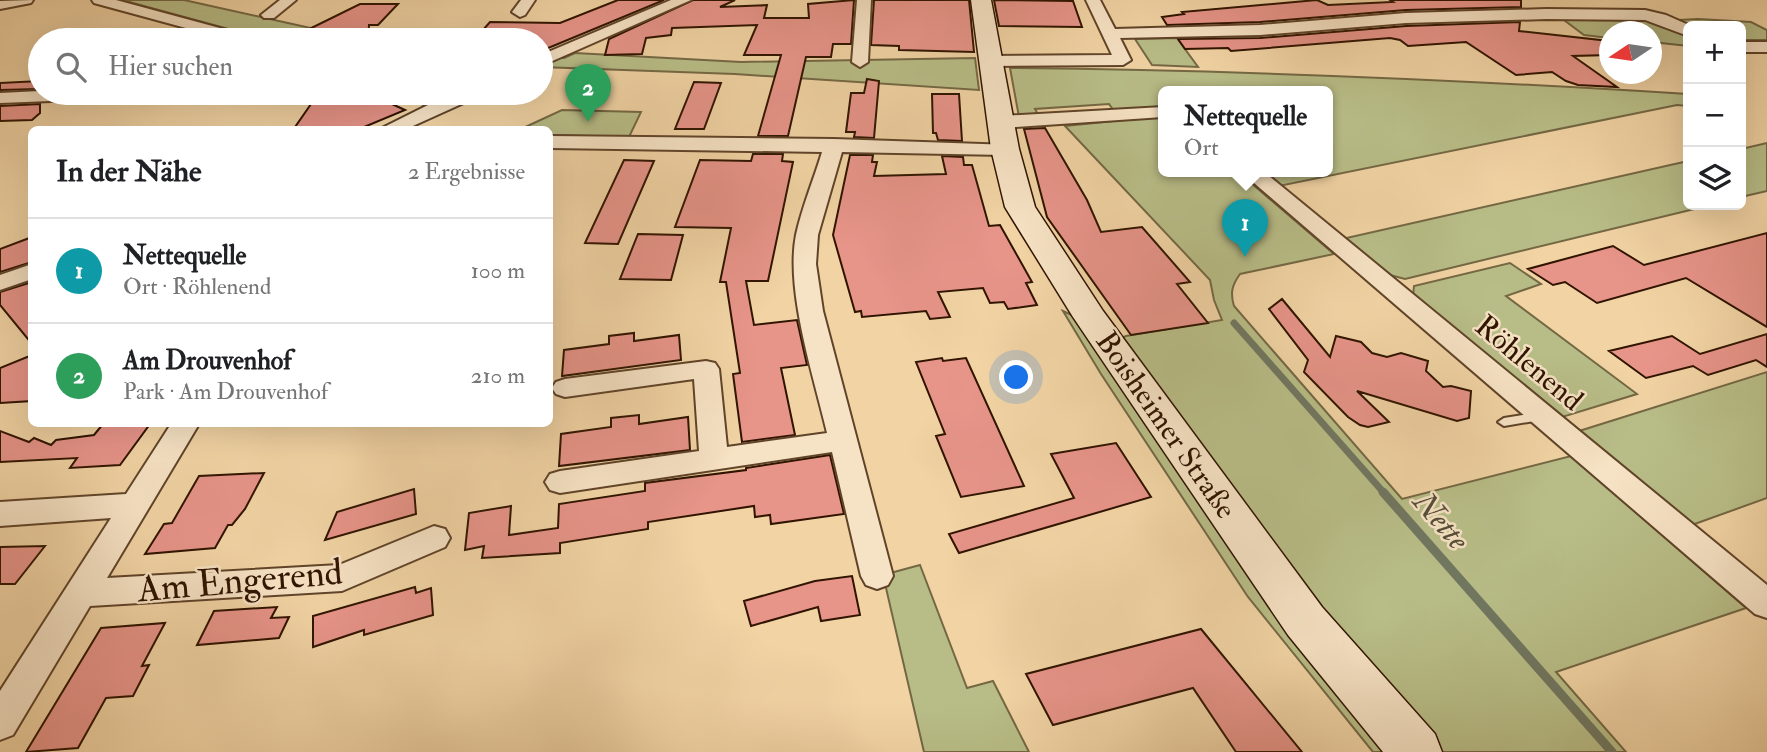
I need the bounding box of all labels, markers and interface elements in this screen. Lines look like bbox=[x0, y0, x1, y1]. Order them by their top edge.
north arrow bbox=[1599, 21, 1662, 84]
map controls bbox=[1683, 21, 1746, 210]
button: + bbox=[1683, 21, 1746, 84]
search box bbox=[28, 28, 553, 105]
icon: search bbox=[52, 48, 90, 86]
text: Hier suchen bbox=[108, 51, 233, 83]
pin: 2 bbox=[565, 64, 611, 122]
button: − bbox=[1683, 84, 1746, 147]
popup bbox=[1158, 86, 1333, 177]
text: Nettequelle bbox=[1184, 101, 1307, 133]
text: Ort bbox=[1184, 133, 1219, 162]
button: layers bbox=[1683, 147, 1746, 210]
text: In der Nähe bbox=[56, 153, 201, 190]
text: 2 Ergebnisse bbox=[408, 157, 525, 186]
pin: 1 bbox=[1222, 199, 1268, 257]
text: Nettequelle bbox=[123, 240, 246, 272]
text: 1 bbox=[75, 256, 83, 285]
text: 100 m bbox=[471, 256, 525, 285]
text: Ort · Röhlenend bbox=[123, 272, 271, 301]
street label: Röhlenend bbox=[1468, 307, 1591, 419]
street label: Boisheimer Straße bbox=[1088, 324, 1244, 526]
text: Am Drouvenhof bbox=[123, 345, 292, 377]
your location bbox=[999, 360, 1033, 394]
text: 2 bbox=[73, 361, 85, 390]
text: 210 m bbox=[471, 361, 525, 390]
text: Park · Am Drouvenhof bbox=[123, 377, 328, 406]
water label: Nette bbox=[1403, 482, 1478, 559]
street label: Am Engerend bbox=[134, 549, 345, 613]

